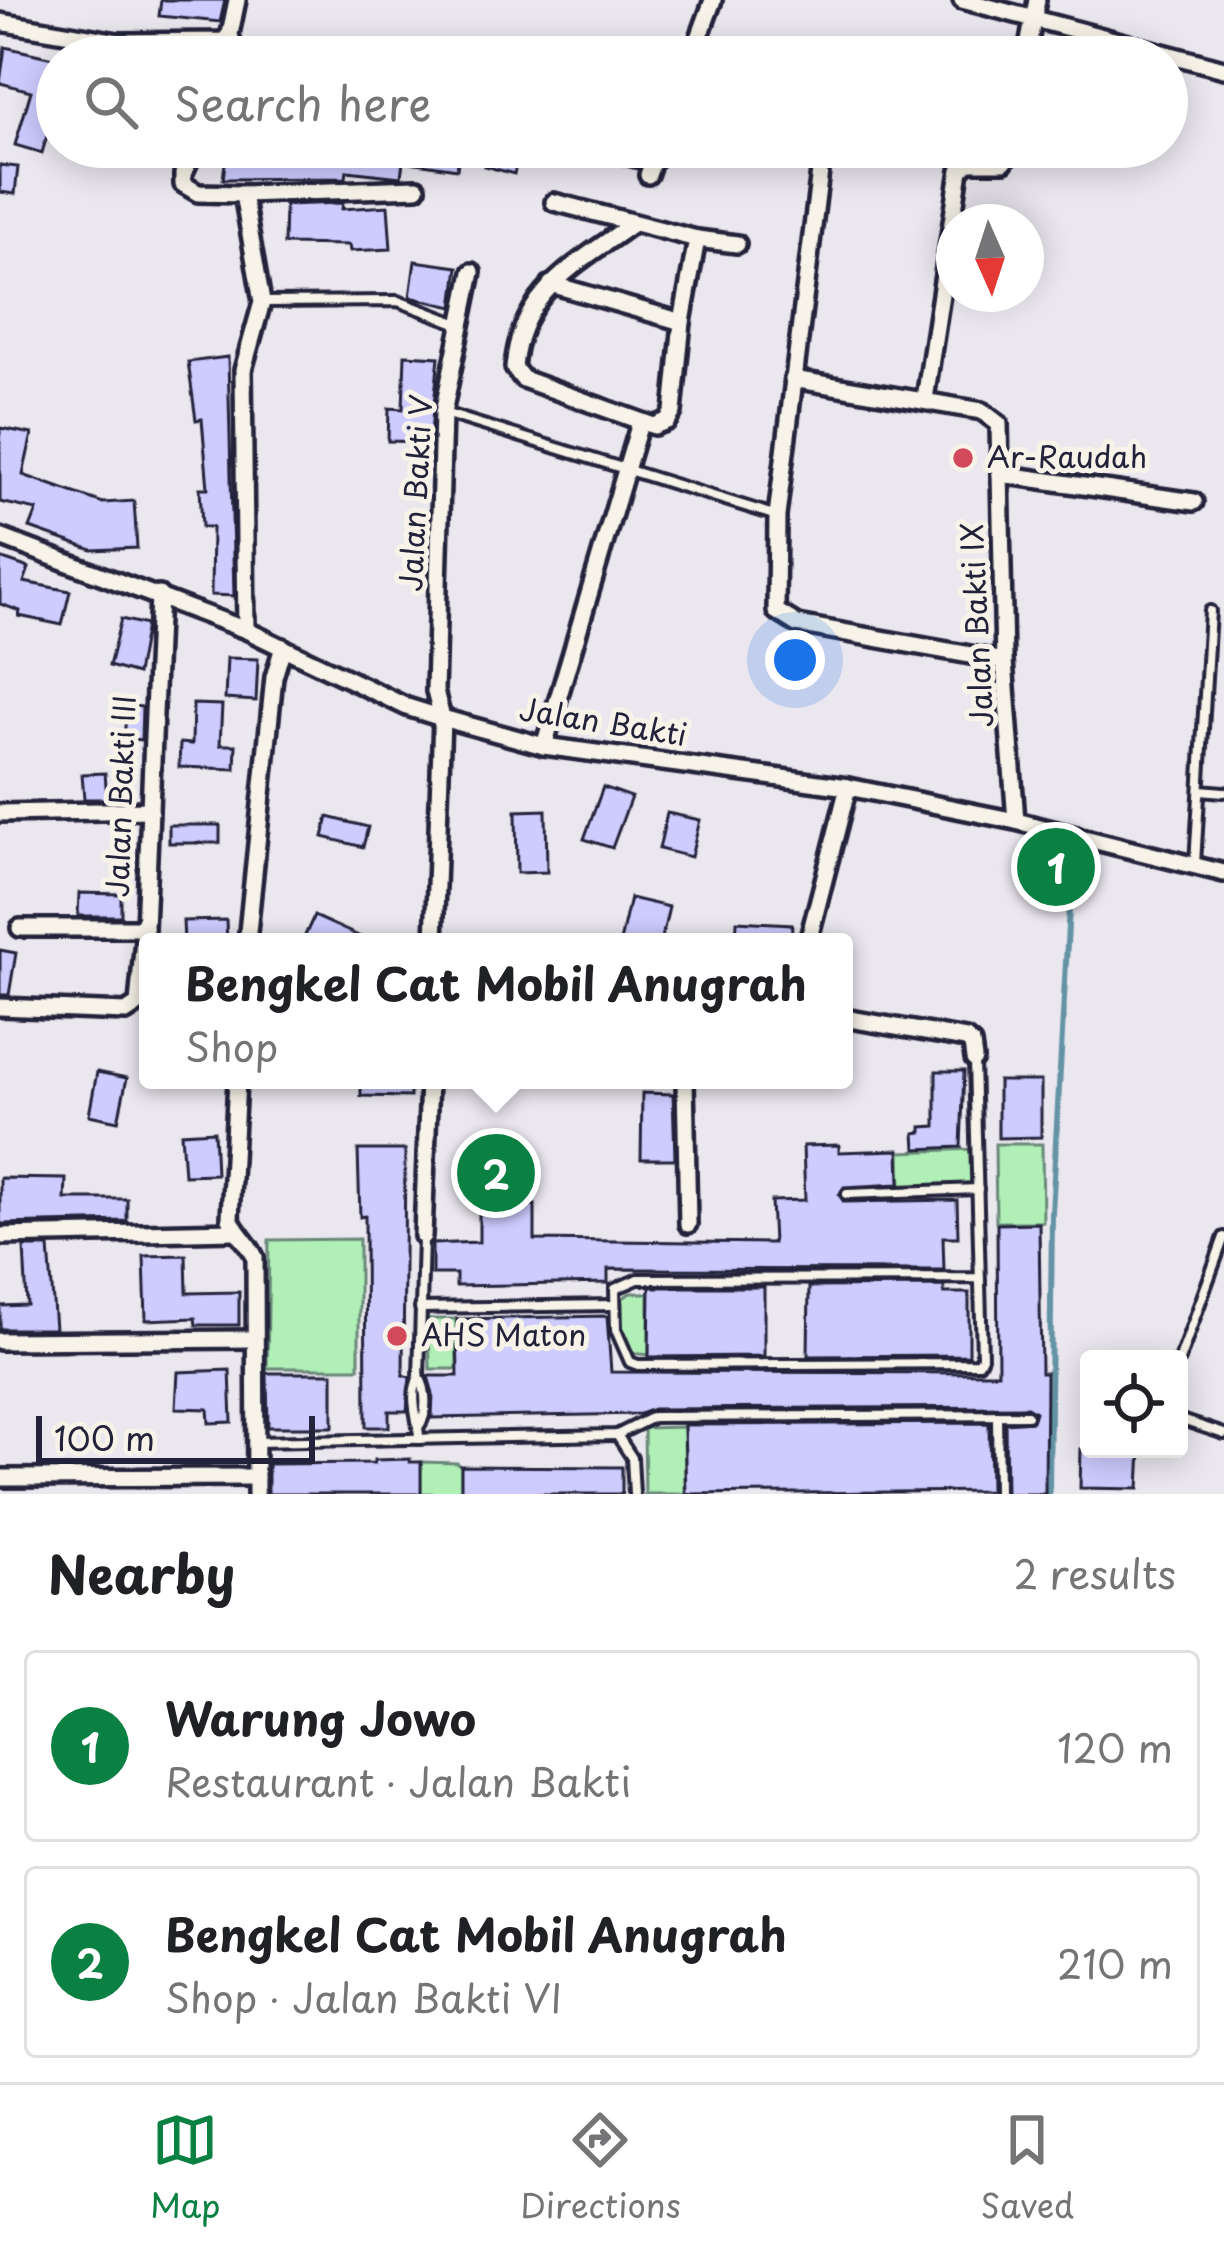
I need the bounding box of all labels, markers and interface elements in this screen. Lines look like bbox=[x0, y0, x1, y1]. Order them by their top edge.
search box bbox=[36, 36, 1188, 168]
text: Search here bbox=[174, 68, 431, 136]
icon: search bbox=[78, 69, 144, 135]
north arrow bbox=[936, 204, 1044, 312]
street label: Jalan Bakti V bbox=[387, 393, 442, 592]
place label: Ar-Raudah bbox=[987, 433, 1147, 478]
marker: Ar-Raudah bbox=[950, 445, 976, 471]
street label: Jalan Bakti IX bbox=[948, 522, 1003, 729]
your location bbox=[765, 630, 825, 690]
street label: Jalan Bakti bbox=[516, 685, 690, 756]
street label: Jalan Bakti III bbox=[93, 694, 146, 898]
pin: 1 bbox=[1017, 822, 1095, 912]
popup bbox=[139, 933, 853, 1089]
text: Bengkel Cat Mobil Anugrah bbox=[185, 948, 807, 1016]
text: Shop bbox=[185, 1016, 278, 1075]
pin: 2 bbox=[457, 1128, 535, 1218]
place label: AHS Maton bbox=[421, 1311, 586, 1356]
marker: AHS Maton bbox=[384, 1323, 410, 1349]
map controls bbox=[1080, 1350, 1188, 1458]
button: locate bbox=[1080, 1350, 1188, 1458]
scale bar bbox=[36, 1410, 315, 1463]
text: 100 m bbox=[54, 1412, 155, 1462]
text: Nearby bbox=[48, 1534, 235, 1611]
text: 2 results bbox=[1014, 1543, 1176, 1602]
text: Warung Jowo bbox=[165, 1683, 476, 1751]
text: 1 bbox=[81, 1717, 99, 1776]
text: 120 m bbox=[1057, 1717, 1173, 1776]
text: Restaurant · Jalan Bakti bbox=[165, 1751, 631, 1810]
text: Bengkel Cat Mobil Anugrah bbox=[165, 1899, 787, 1967]
text: 2 bbox=[76, 1933, 104, 1992]
text: 210 m bbox=[1057, 1933, 1173, 1992]
text: Shop · Jalan Bakti VI bbox=[165, 1967, 563, 2026]
tab: Map bbox=[150, 2107, 220, 2229]
tab: Directions bbox=[520, 2107, 681, 2229]
tab: Saved bbox=[980, 2107, 1074, 2229]

